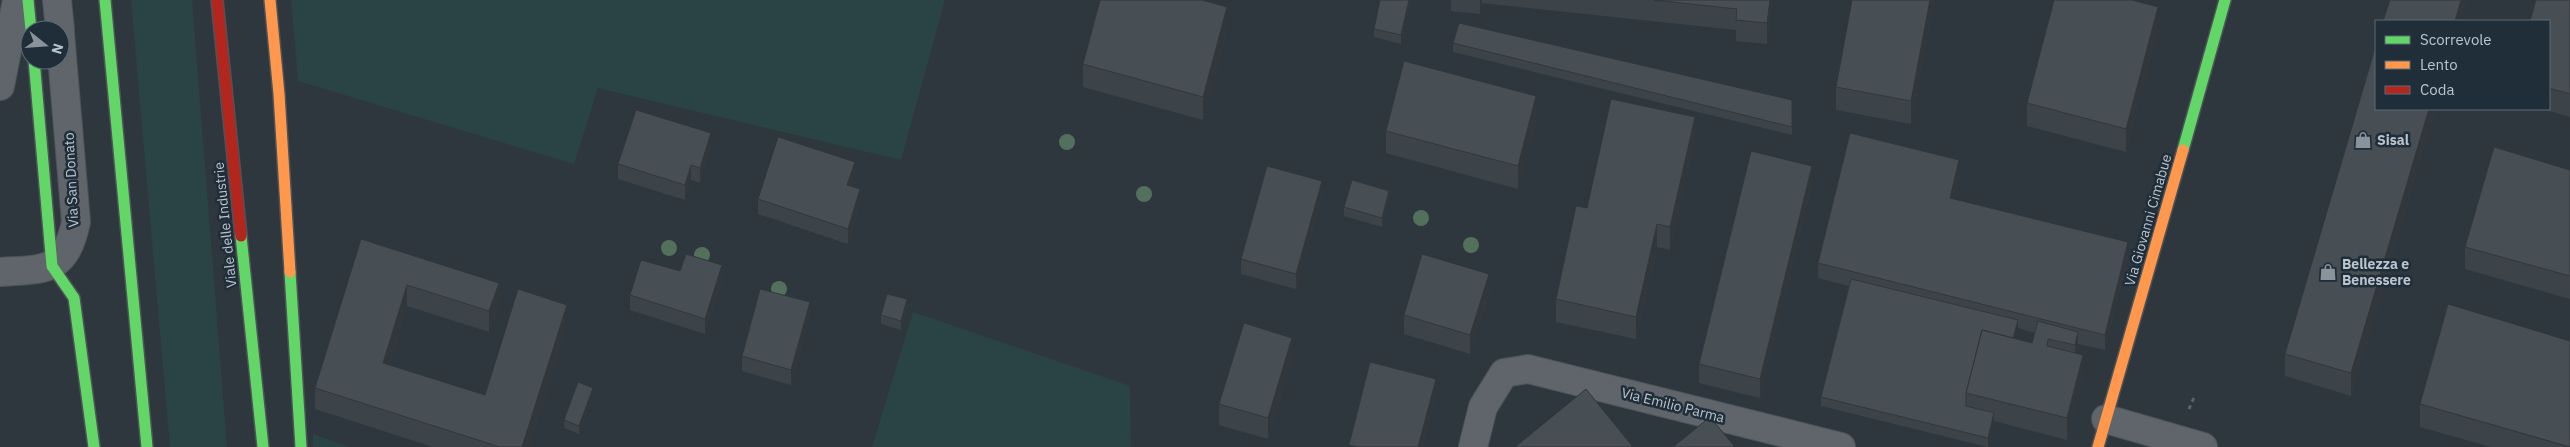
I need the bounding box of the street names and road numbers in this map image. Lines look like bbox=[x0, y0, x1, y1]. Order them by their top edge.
street label: Via San Donato bbox=[60, 132, 82, 228]
street label: Via Giovanni Cimabue bbox=[2121, 152, 2176, 288]
street label: Viale delle Industrie bbox=[209, 161, 241, 289]
street label: Via Emilio Parma bbox=[1619, 383, 1727, 427]

